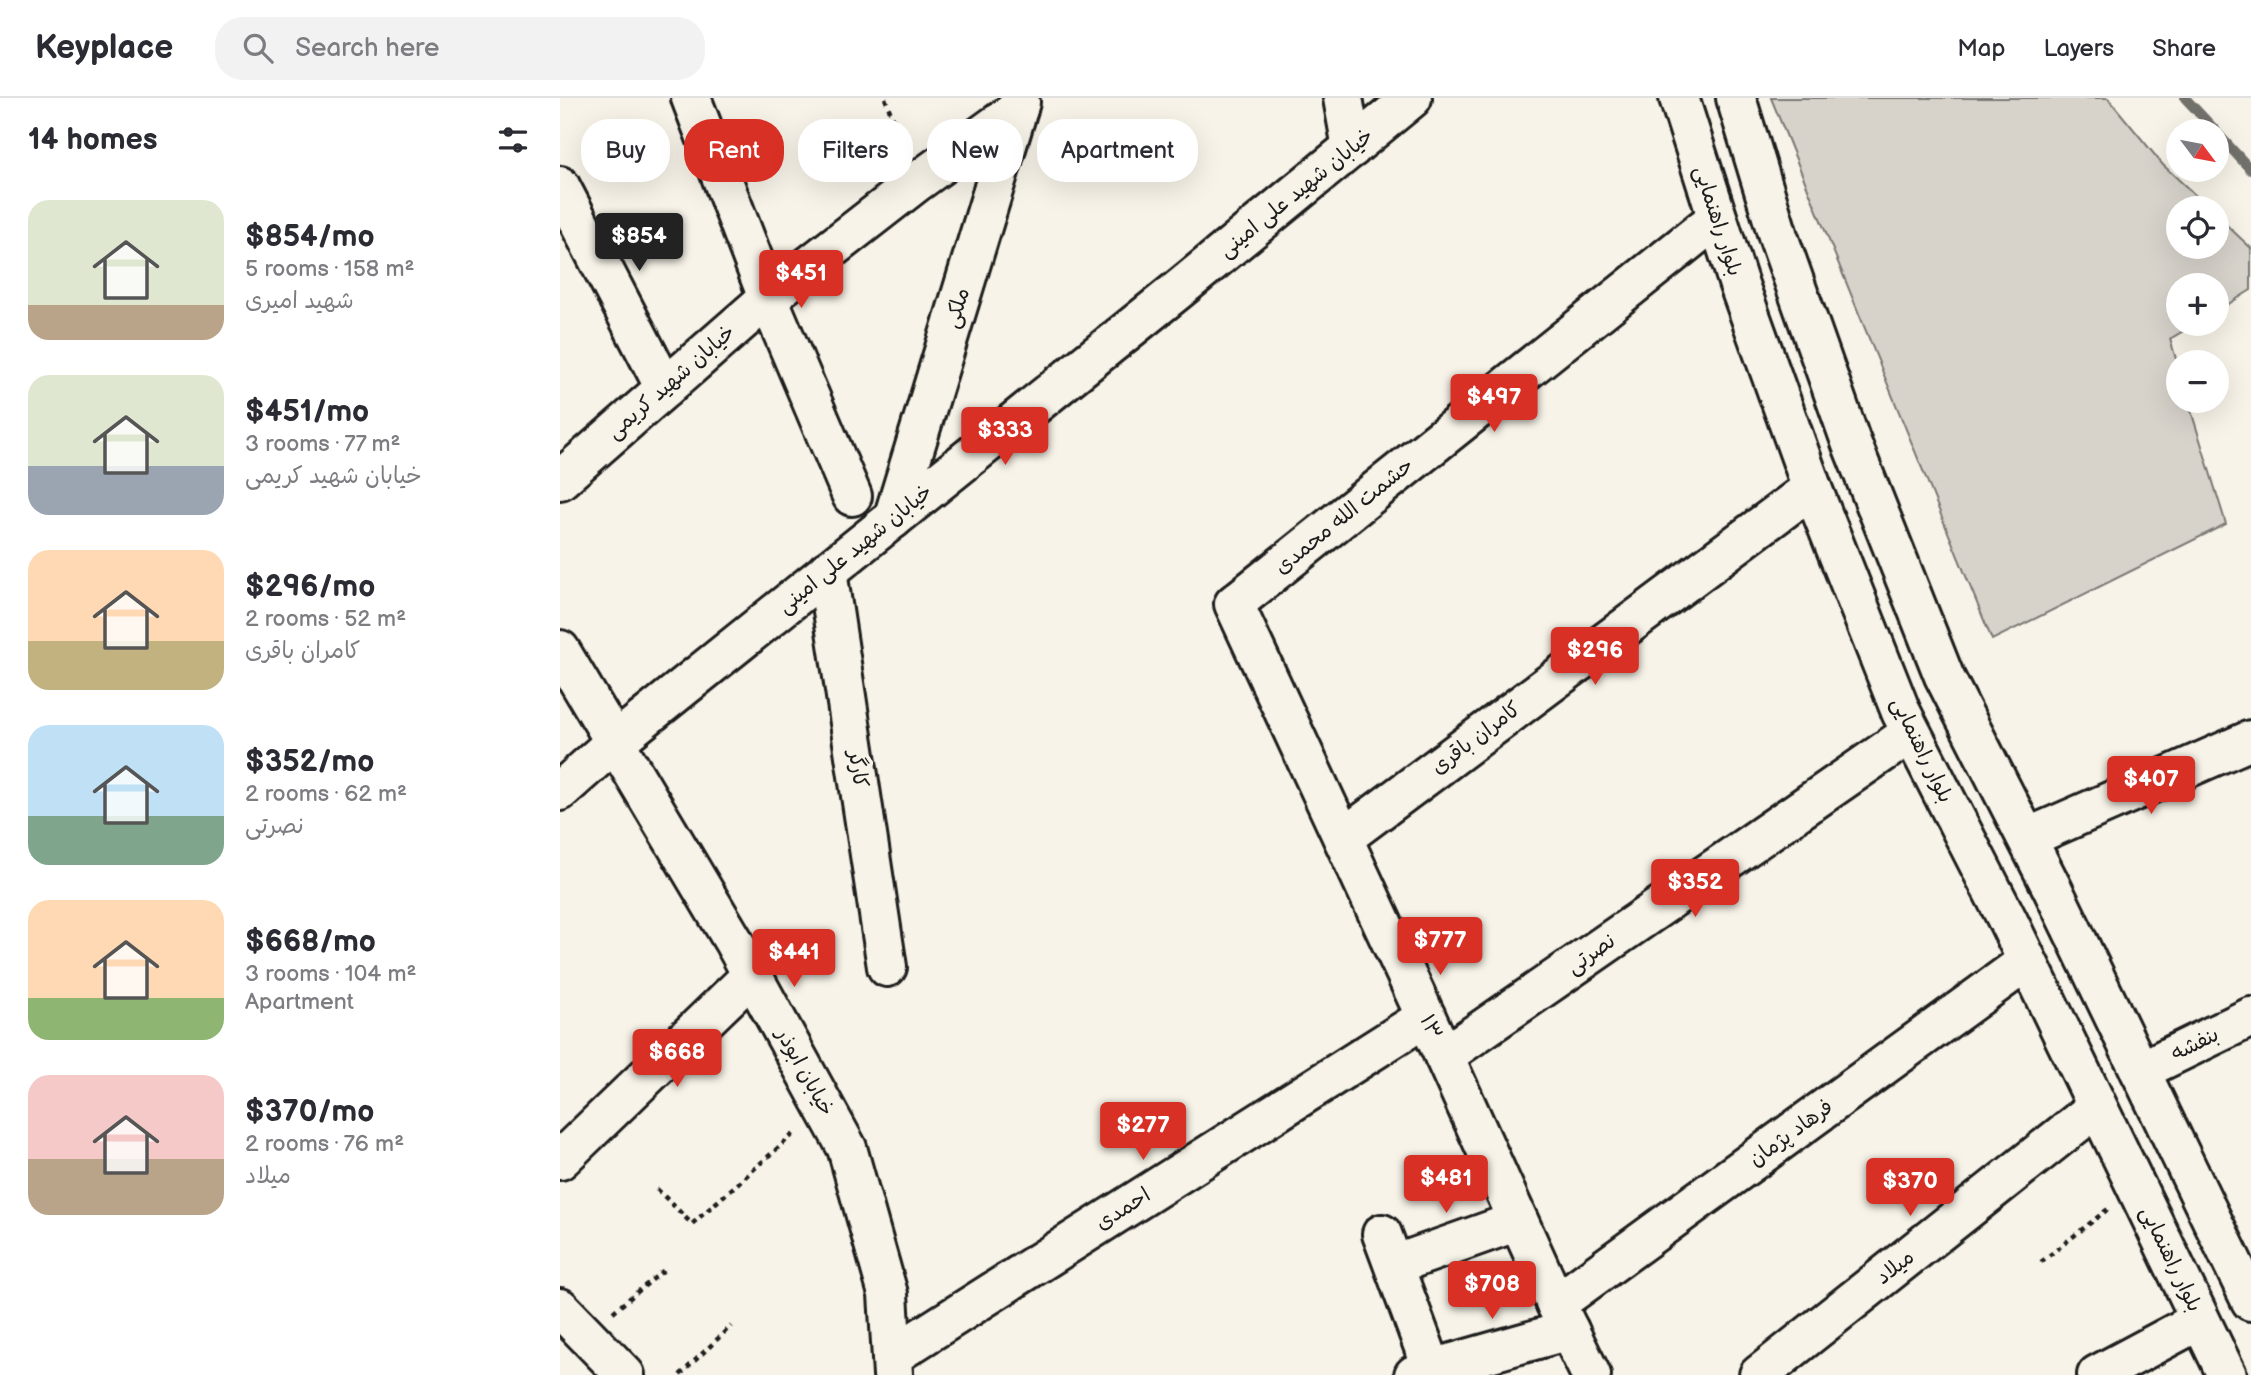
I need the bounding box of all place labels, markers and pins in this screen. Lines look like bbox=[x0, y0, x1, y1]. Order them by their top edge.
pin: $854 bbox=[598, 214, 680, 273]
pin: $451 bbox=[760, 250, 842, 310]
pin: $497 bbox=[1453, 374, 1535, 434]
pin: $333 bbox=[964, 408, 1046, 467]
pin: $296 bbox=[1554, 628, 1636, 687]
pin: $407 bbox=[2110, 756, 2192, 816]
pin: $352 bbox=[1654, 860, 1736, 919]
pin: $777 bbox=[1399, 918, 1481, 977]
pin: $441 bbox=[753, 930, 835, 989]
pin: $668 bbox=[636, 1030, 718, 1089]
pin: $277 bbox=[1102, 1102, 1184, 1162]
pin: $481 bbox=[1405, 1156, 1487, 1215]
pin: $370 bbox=[1869, 1158, 1951, 1218]
pin: $708 bbox=[1451, 1262, 1533, 1321]

